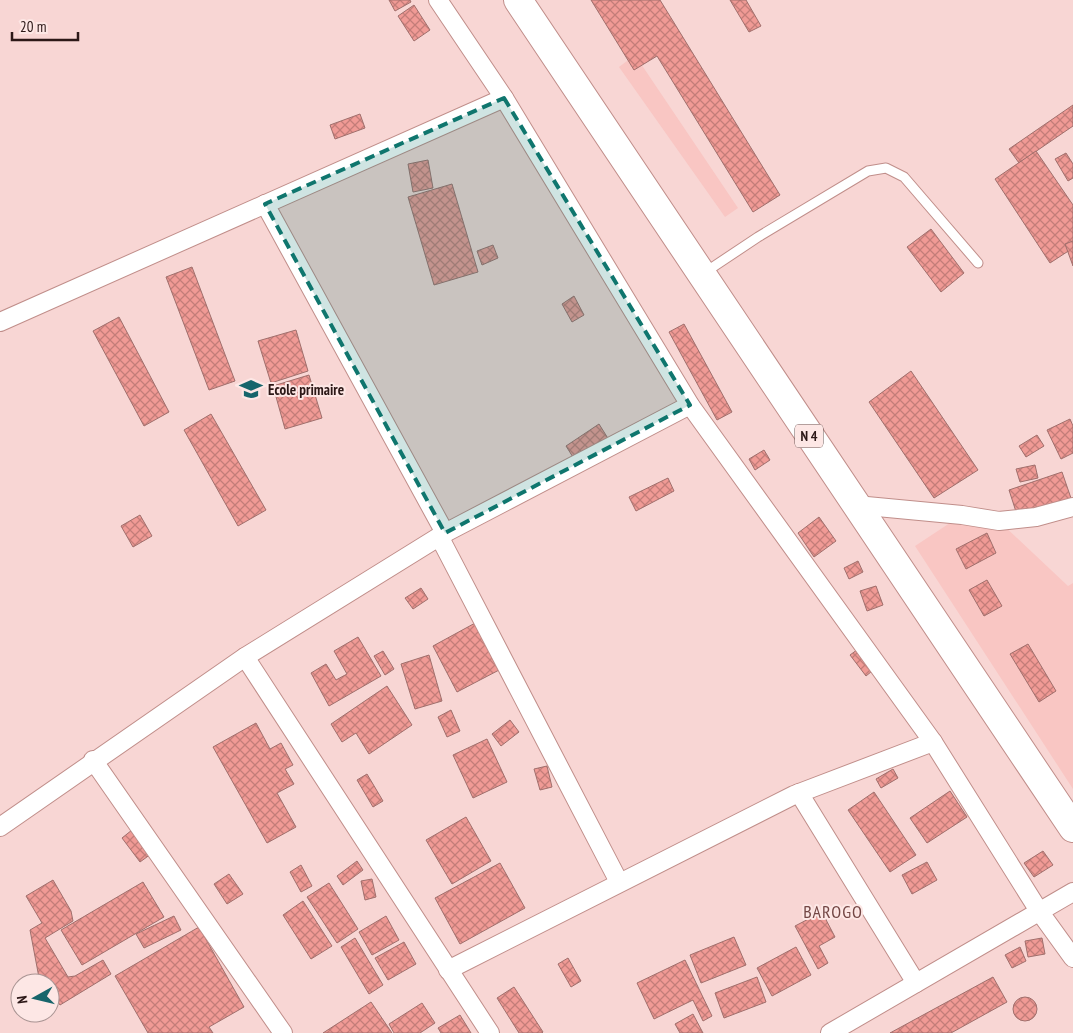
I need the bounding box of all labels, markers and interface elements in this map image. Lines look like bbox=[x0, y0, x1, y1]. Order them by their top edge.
scale bar bbox=[12, 10, 79, 42]
text: 20 m bbox=[20, 17, 46, 36]
school or university icon: Ecole primaire bbox=[238, 376, 264, 402]
place label: Ecole primaire bbox=[268, 380, 344, 399]
road number: N 4 bbox=[795, 424, 823, 448]
district label: BAROGO bbox=[803, 900, 863, 923]
north arrow bbox=[10, 973, 60, 1023]
text: N bbox=[13, 995, 32, 1005]

